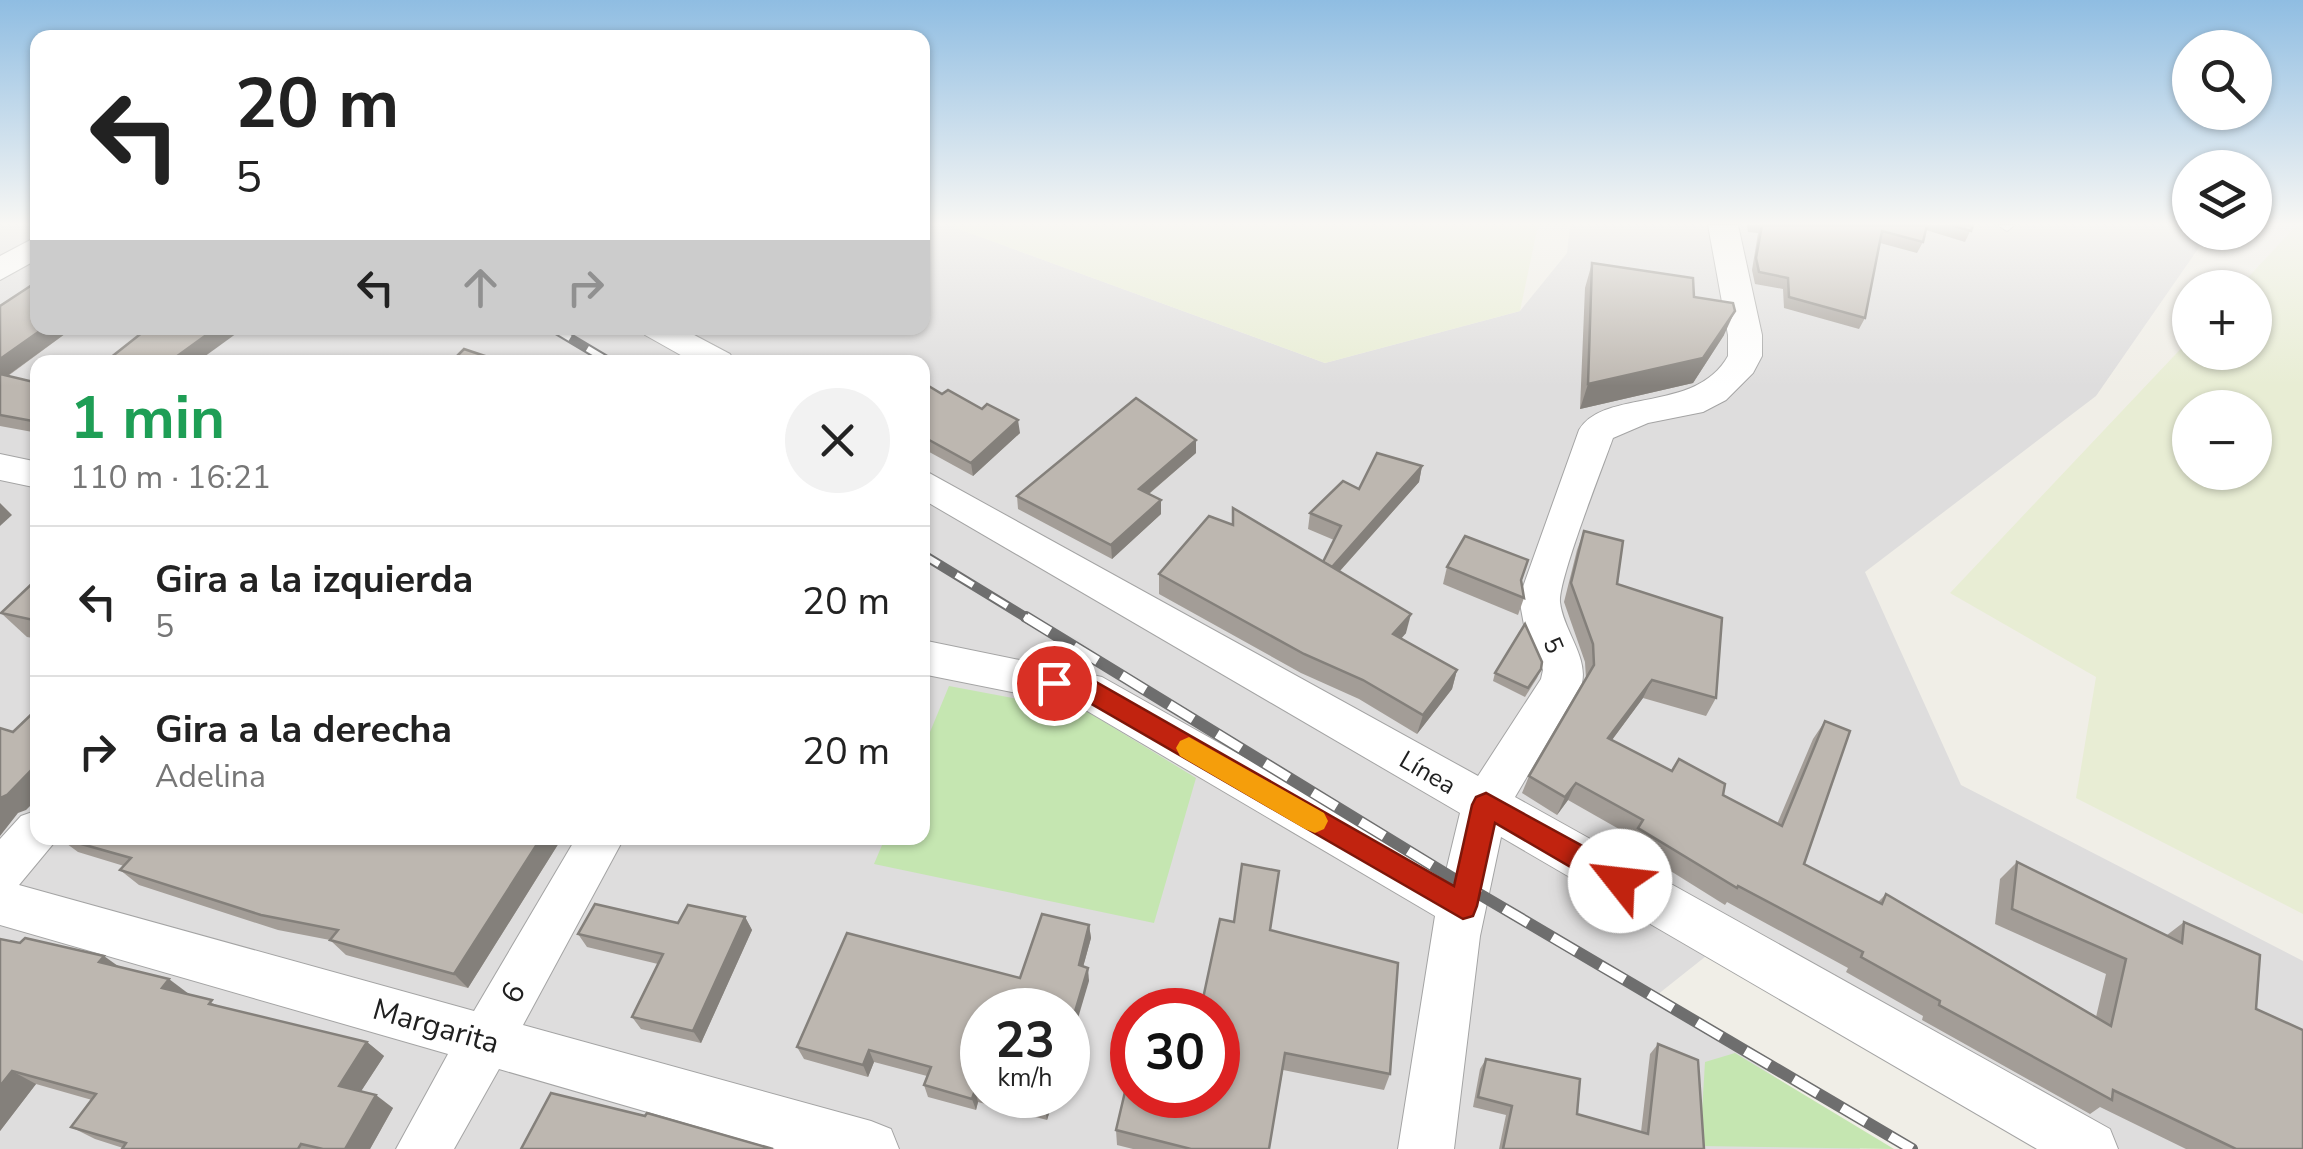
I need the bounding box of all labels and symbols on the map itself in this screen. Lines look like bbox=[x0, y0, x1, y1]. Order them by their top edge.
street label: 5 bbox=[1534, 632, 1572, 659]
pin bbox=[1012, 641, 1097, 726]
street label: Línea bbox=[1393, 743, 1462, 803]
position arrow bbox=[1568, 829, 1672, 933]
street label: 6 bbox=[491, 975, 536, 1011]
speed limit sign: 30 bbox=[1110, 988, 1240, 1118]
street label: Margarita bbox=[368, 989, 504, 1064]

